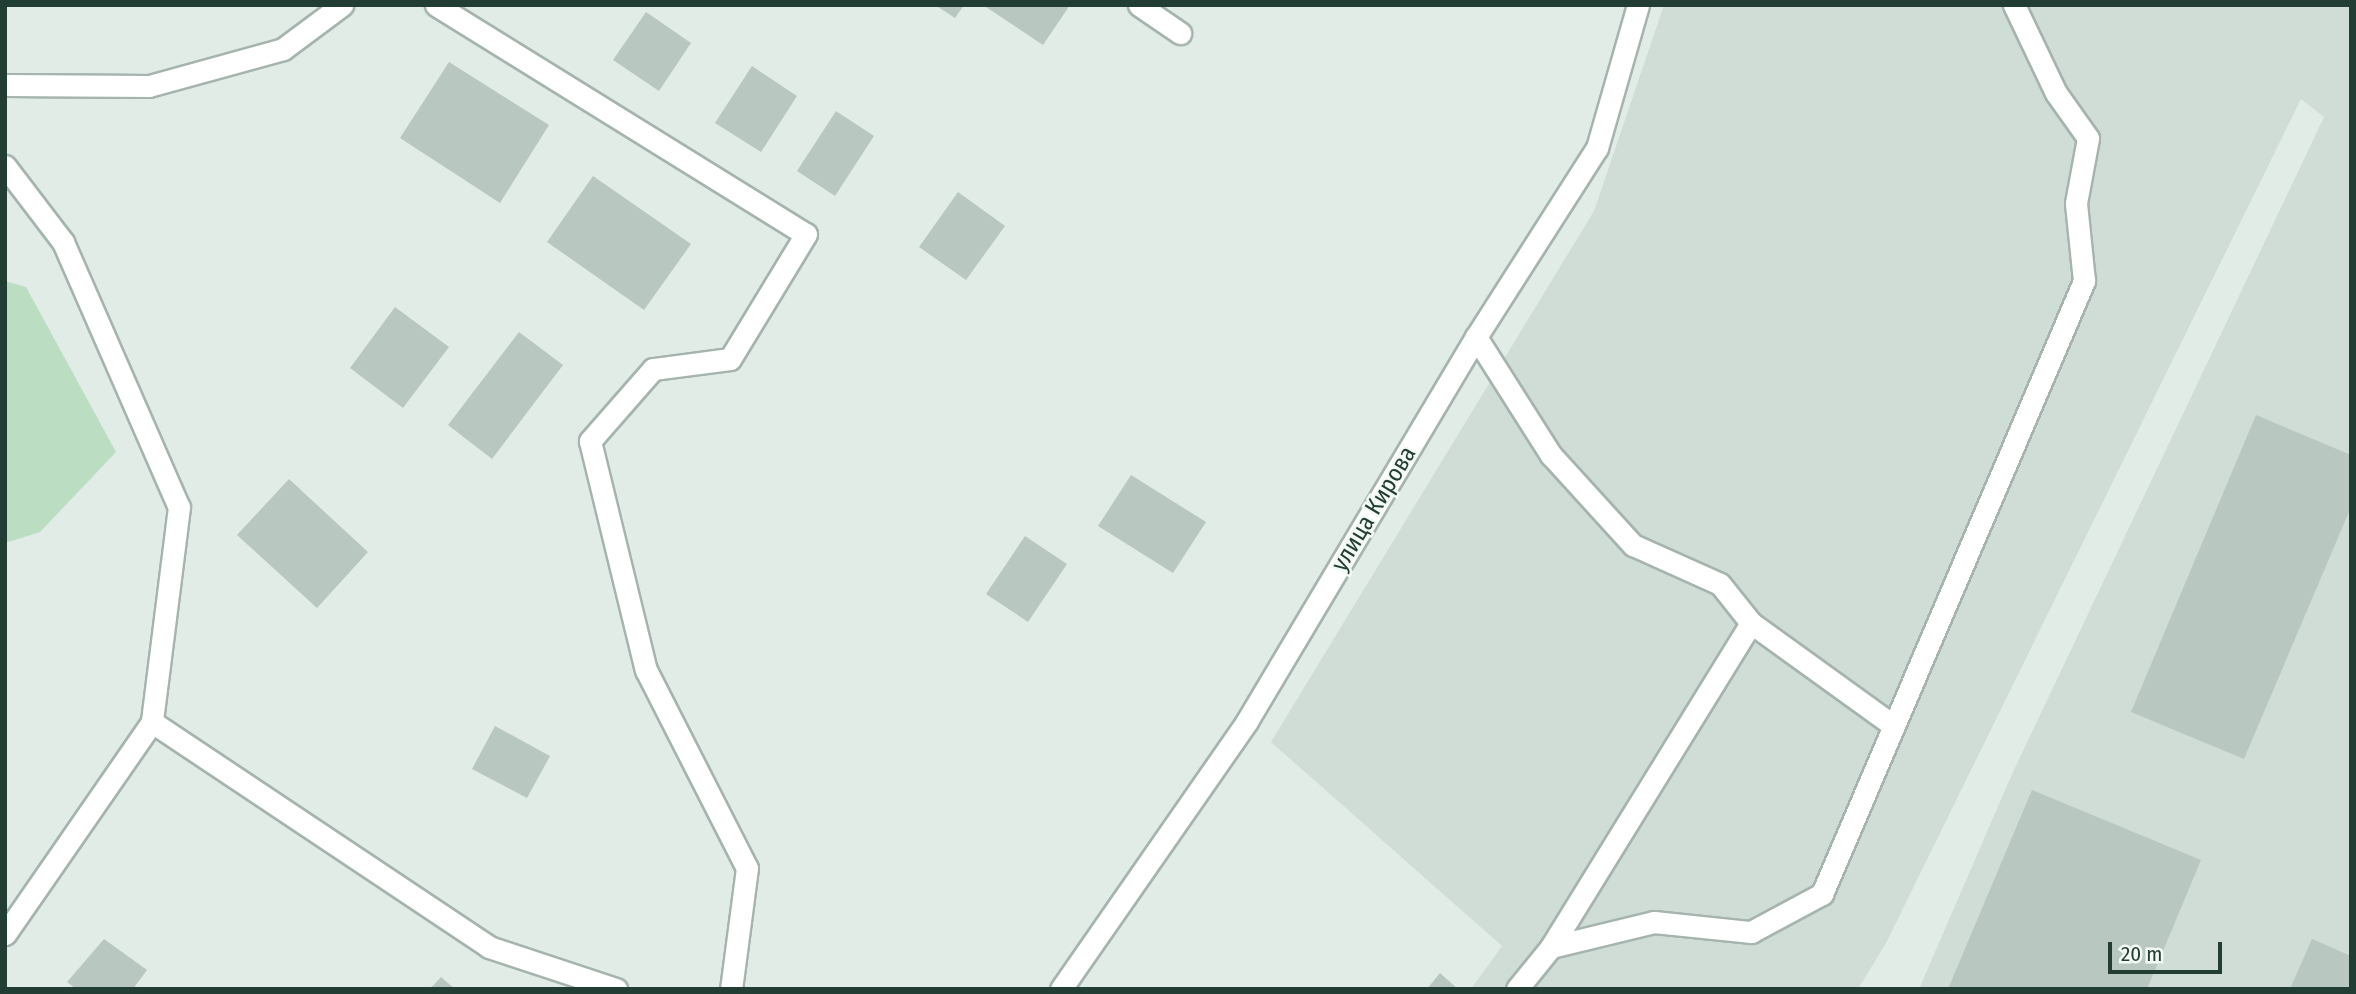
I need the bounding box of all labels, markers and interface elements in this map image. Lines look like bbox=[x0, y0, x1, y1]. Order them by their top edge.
street label: улица Кирова bbox=[1325, 441, 1423, 577]
scale bar bbox=[2111, 928, 2225, 972]
text: 20 m bbox=[2121, 941, 2162, 967]

